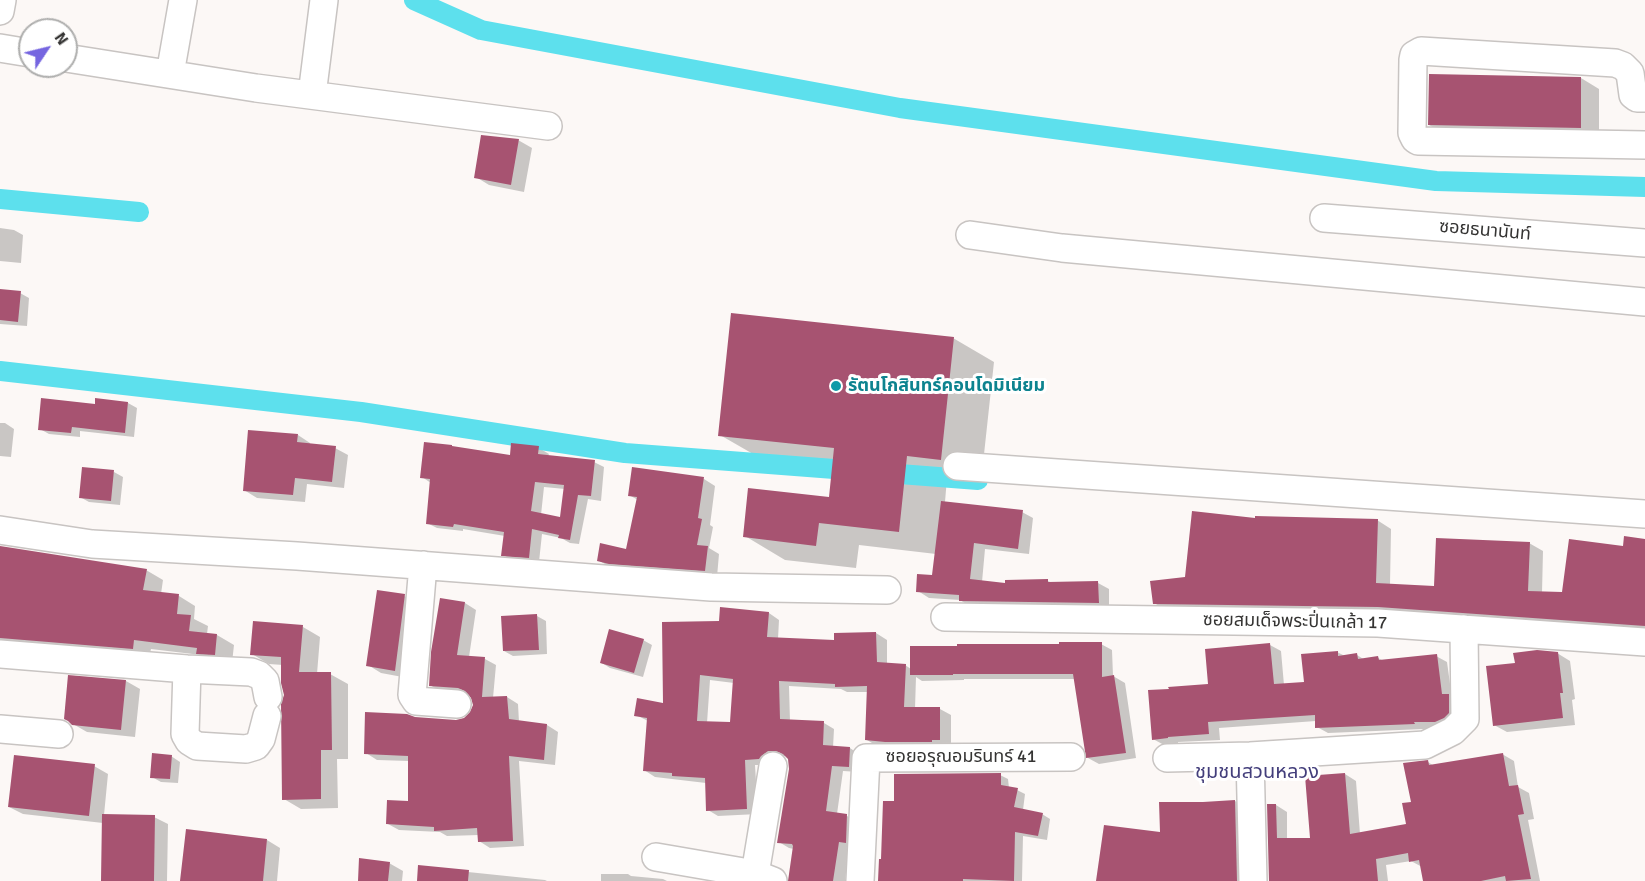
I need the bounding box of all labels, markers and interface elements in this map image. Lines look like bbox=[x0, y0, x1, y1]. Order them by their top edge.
north arrow bbox=[18, 18, 78, 78]
text: N bbox=[50, 29, 72, 49]
street label: ซอยธนานันท์ bbox=[1438, 216, 1532, 246]
place label: รัตนโกสินทร์คอนโดมิเนียม bbox=[848, 375, 1045, 397]
marker: รัตนโกสินทร์คอนโดมิเนียม bbox=[829, 379, 843, 393]
street label: ซอยสมเด็จพระปิ่นเกล้า 17 bbox=[1203, 610, 1387, 634]
street label: ซอยอรุณอมรินทร์ 41 bbox=[886, 746, 1036, 768]
district label: ชุมชนสวนหลวง bbox=[1195, 761, 1319, 785]

